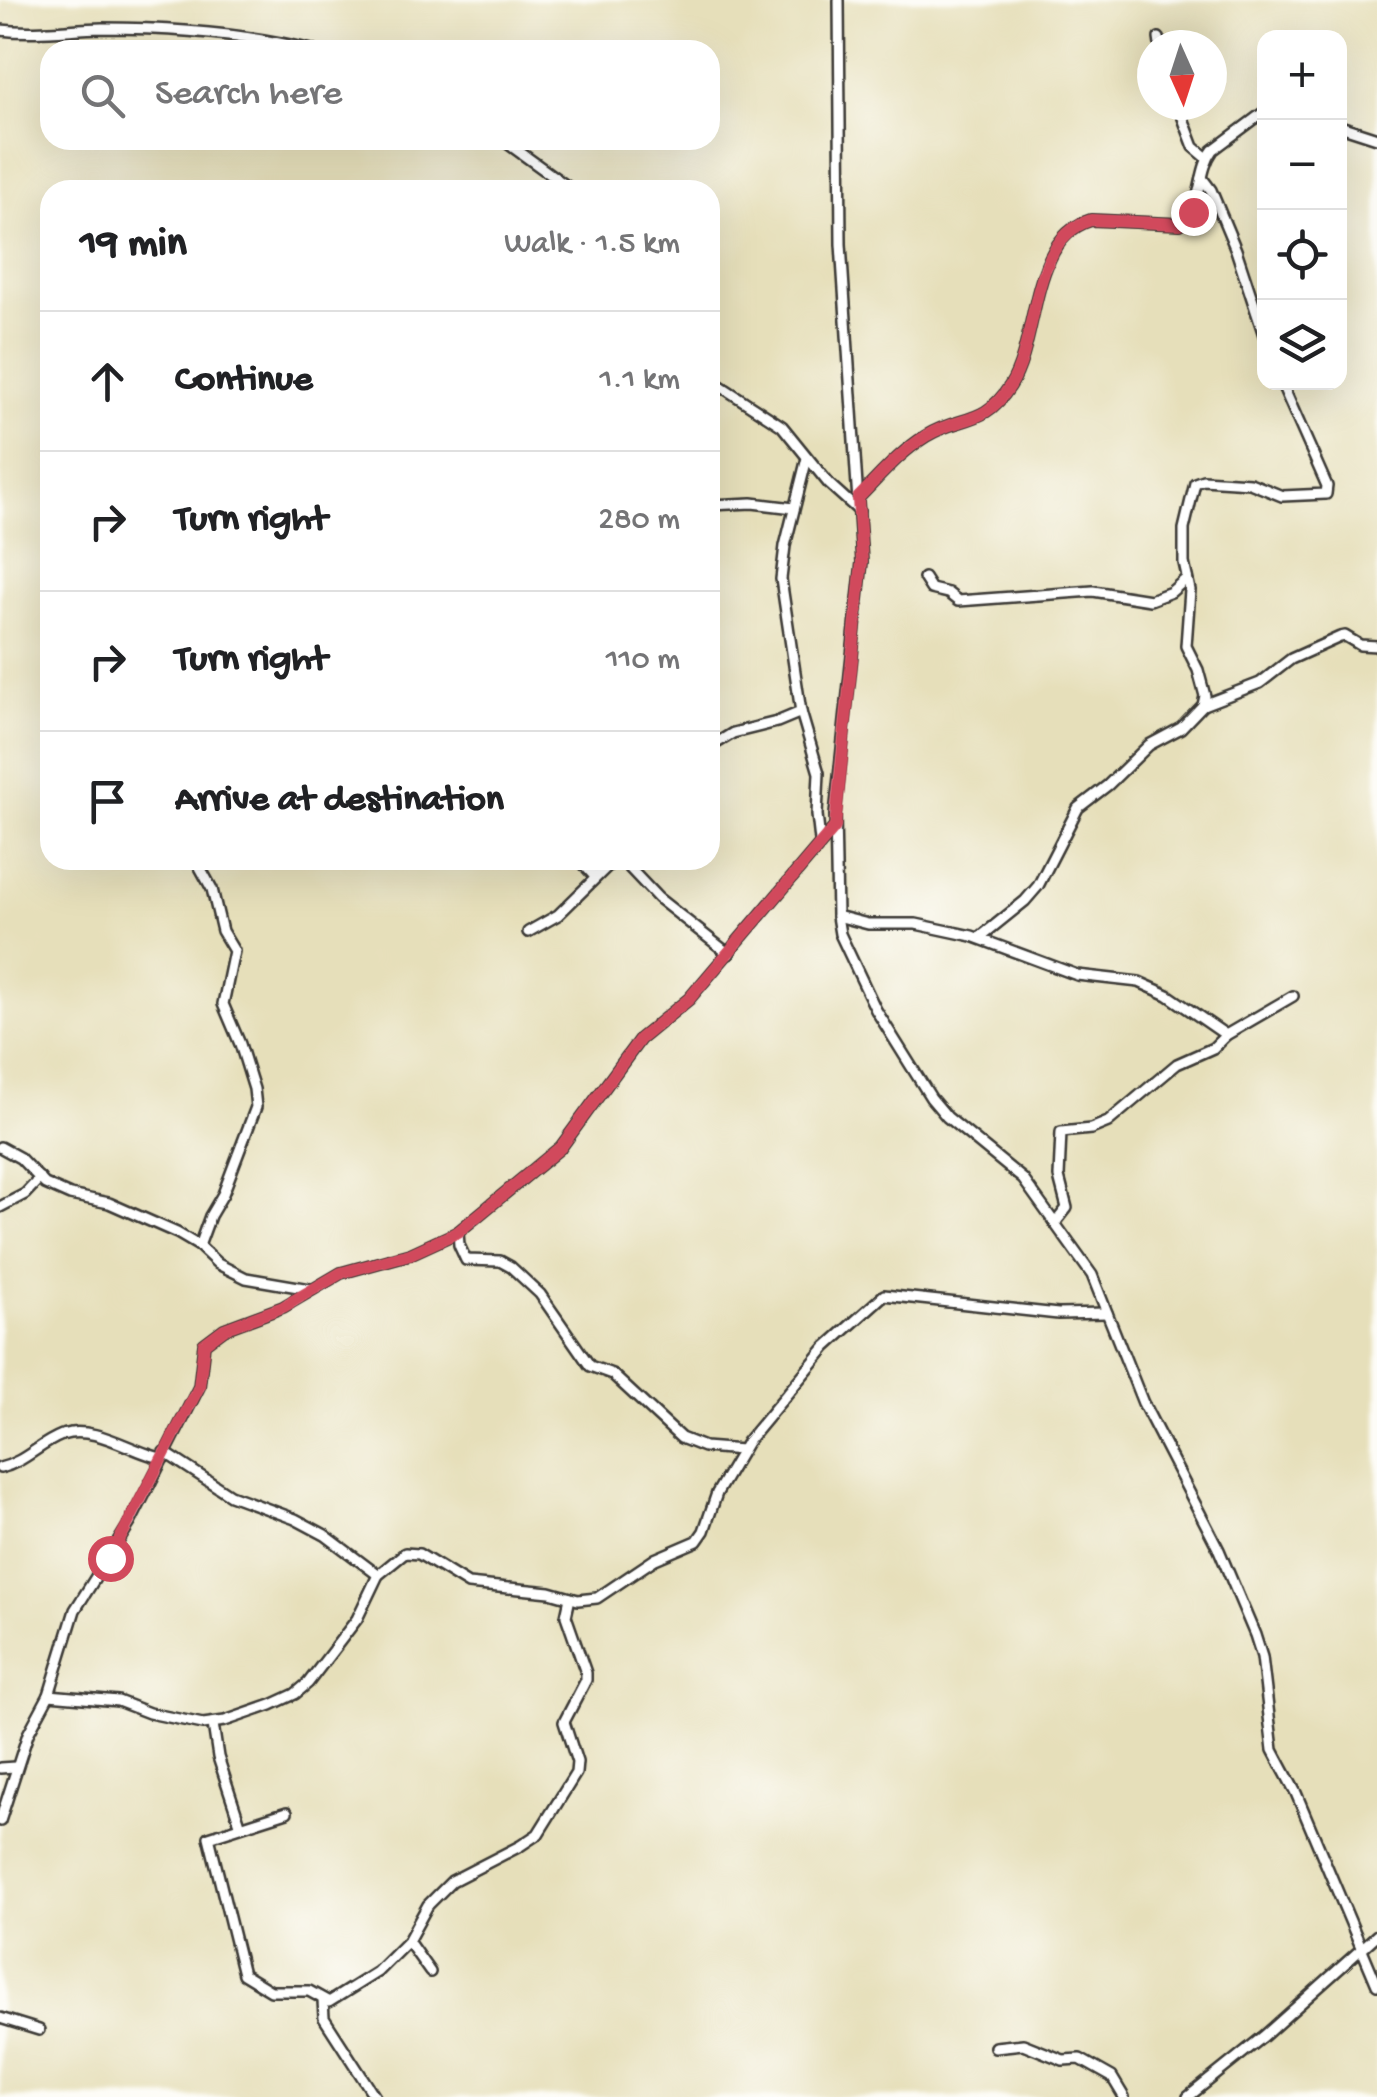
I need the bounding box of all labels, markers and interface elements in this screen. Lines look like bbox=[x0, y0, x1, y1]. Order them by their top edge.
north arrow bbox=[1137, 30, 1227, 120]
map controls bbox=[1257, 30, 1347, 390]
button: + bbox=[1257, 30, 1347, 120]
search box bbox=[40, 40, 720, 150]
icon: search bbox=[75, 68, 130, 123]
text: Search here bbox=[155, 73, 342, 117]
button: − bbox=[1257, 120, 1347, 210]
route end bbox=[1171, 190, 1217, 236]
button: locate bbox=[1257, 210, 1347, 300]
text: 19 min bbox=[80, 221, 187, 270]
text: Walk · 1.5 km bbox=[504, 226, 680, 264]
button: layers bbox=[1257, 300, 1347, 390]
icon: ahead bbox=[80, 354, 135, 409]
text: Continue bbox=[175, 359, 313, 403]
text: 1.1 km bbox=[600, 362, 680, 400]
icon: right bbox=[80, 494, 135, 549]
text: Turn right bbox=[175, 499, 327, 543]
text: 280 m bbox=[598, 502, 680, 540]
icon: right bbox=[80, 634, 135, 689]
text: Turn right bbox=[175, 639, 327, 683]
text: 110 m bbox=[606, 642, 680, 680]
icon: arrive bbox=[80, 774, 135, 829]
text: Arrive at destination bbox=[175, 779, 504, 823]
route start bbox=[88, 1536, 134, 1582]

